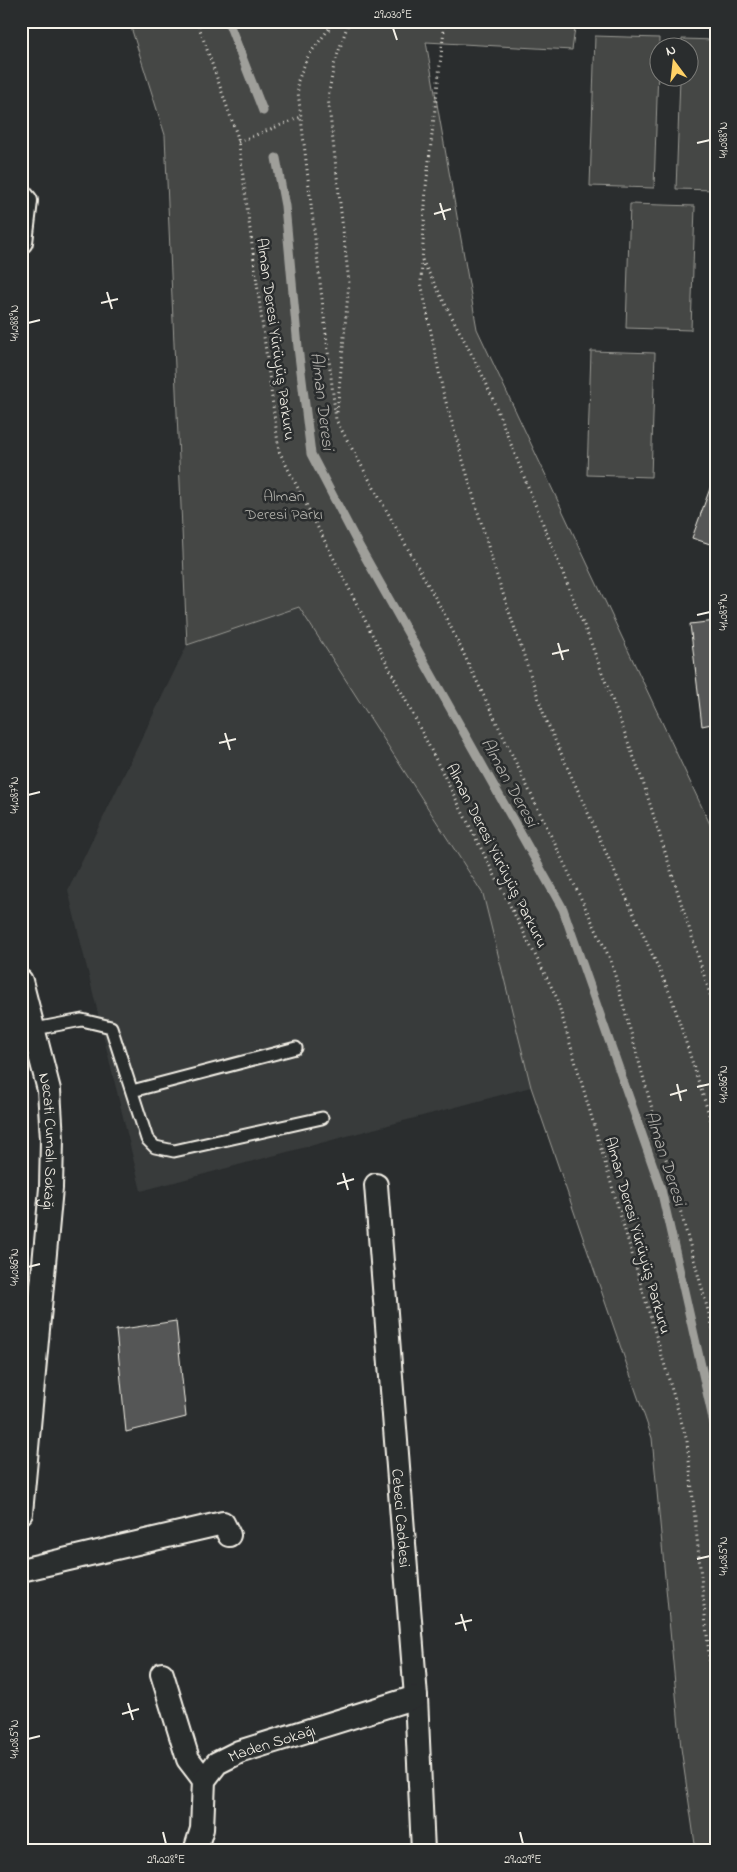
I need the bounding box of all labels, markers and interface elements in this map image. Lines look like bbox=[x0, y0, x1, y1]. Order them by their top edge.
text: 29.030°E bbox=[374, 6, 412, 24]
north arrow bbox=[650, 38, 700, 88]
text: N bbox=[664, 40, 678, 62]
text: 41.088°N bbox=[715, 122, 733, 158]
street label: Alman Deresi Yürüyüş Parkuru bbox=[249, 236, 301, 442]
text: 41.088°N bbox=[6, 305, 24, 341]
water label: Alman Deresi bbox=[302, 351, 340, 453]
park label: Alman Deresi Parkı bbox=[244, 485, 323, 527]
text: 41.087°N bbox=[715, 593, 733, 631]
water label: Alman Deresi bbox=[473, 734, 544, 834]
street label: Alman Deresi Yürüyüş Parkuru bbox=[439, 759, 553, 952]
text: 41.087°N bbox=[6, 776, 24, 814]
text: 41.086°N bbox=[715, 1065, 733, 1103]
street label: Necati Cumalı Sokağı bbox=[31, 1070, 62, 1212]
water label: Alman Deresi bbox=[637, 1108, 692, 1211]
street label: Alman Deresi Yürüyüş Parkuru bbox=[597, 1134, 677, 1337]
text: 41.086°N bbox=[6, 1248, 24, 1286]
street label: Cebeci Caddesi bbox=[384, 1468, 416, 1569]
text: 41.085°N bbox=[715, 1536, 733, 1576]
text: 41.085°N bbox=[6, 1719, 24, 1759]
street label: Maden Sokağı bbox=[224, 1719, 319, 1770]
text: 29.028°E bbox=[147, 1851, 185, 1869]
text: 29.029°E bbox=[504, 1851, 542, 1869]

